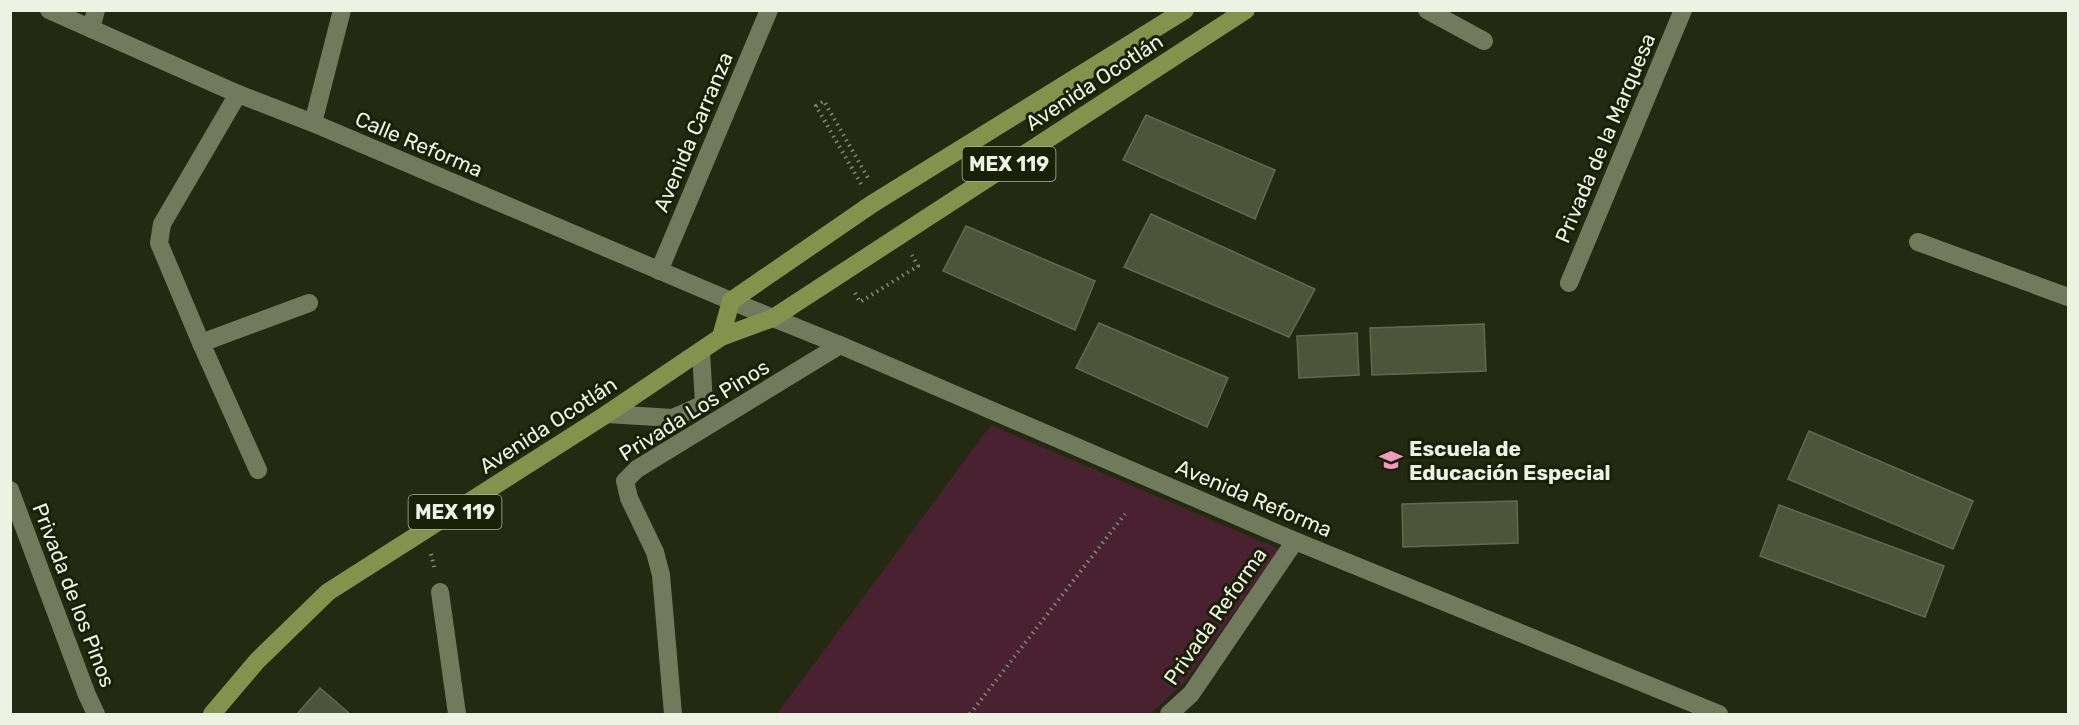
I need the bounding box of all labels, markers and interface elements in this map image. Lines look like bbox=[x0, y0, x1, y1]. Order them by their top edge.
street label: Avenida Ocotlán bbox=[1021, 28, 1167, 136]
street label: Privada de la Marquesa bbox=[1550, 30, 1660, 246]
street label: Avenida Carranza bbox=[648, 48, 738, 216]
street label: Calle Reforma bbox=[351, 106, 487, 182]
road number: MEX 119 bbox=[962, 147, 1056, 181]
street label: Privada Los Pinos bbox=[614, 354, 774, 466]
street label: Avenida Ocotlán bbox=[475, 371, 621, 479]
place label: Escuela de Educación Especial bbox=[1409, 436, 1611, 485]
school or university icon: Escuela de Educación Especial bbox=[1378, 447, 1404, 473]
street label: Avenida Reforma bbox=[1172, 454, 1336, 542]
road number: MEX 119 bbox=[408, 495, 502, 529]
street label: Privada de los Pinos bbox=[27, 499, 121, 691]
street label: Privada Reforma bbox=[1158, 542, 1272, 690]

